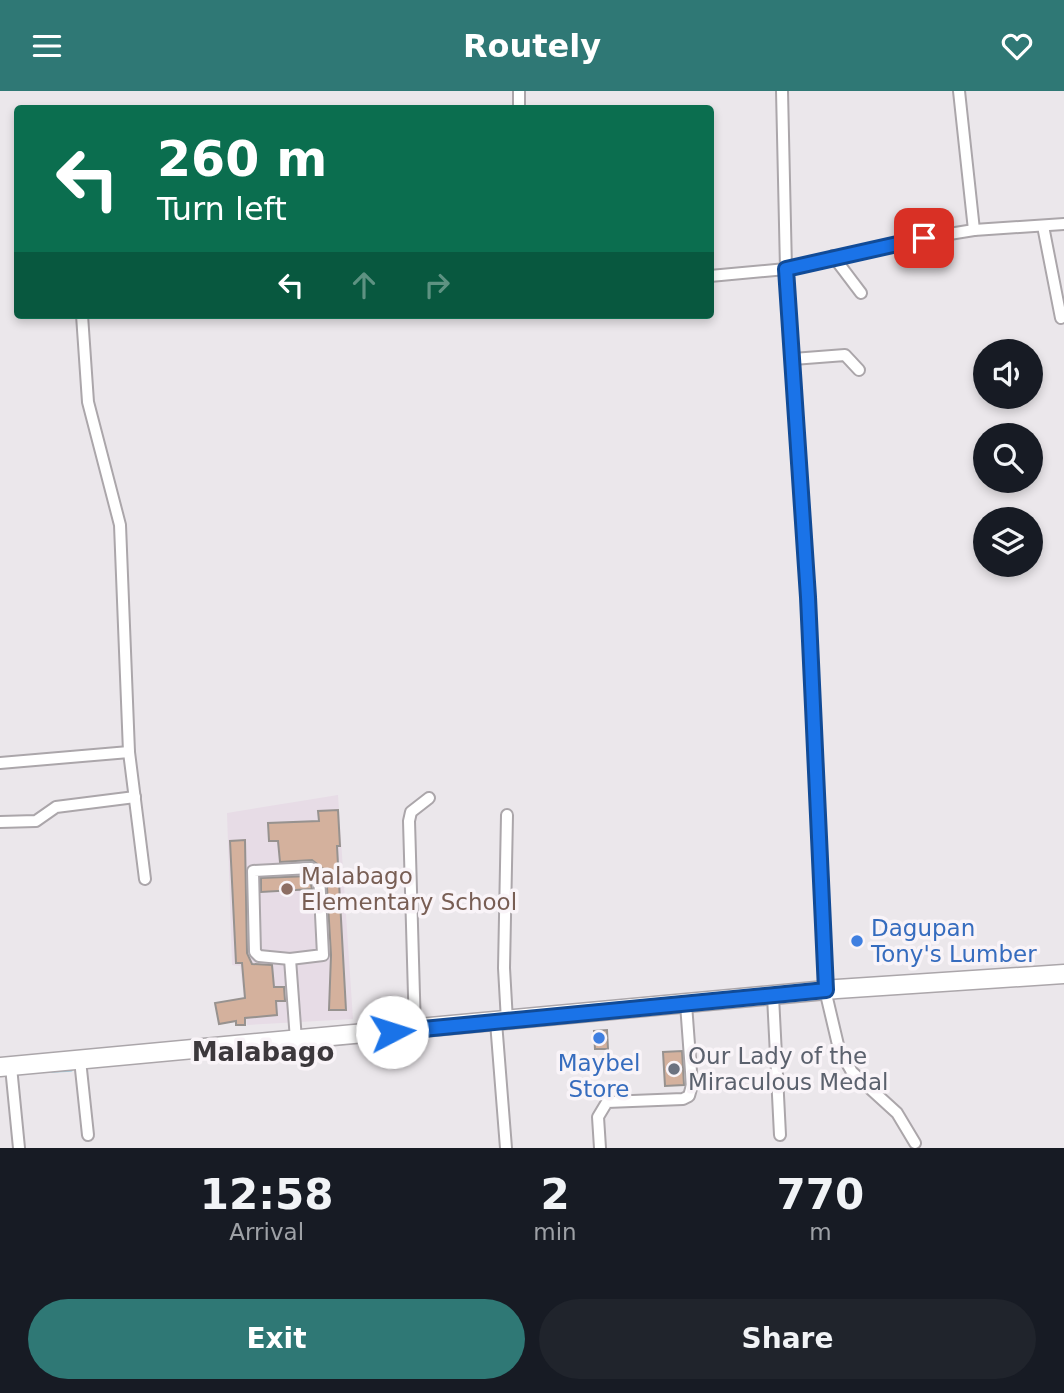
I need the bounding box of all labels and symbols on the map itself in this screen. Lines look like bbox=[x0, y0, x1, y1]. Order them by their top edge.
pin bbox=[894, 208, 954, 268]
place label: Malabago Elementary School bbox=[301, 863, 517, 915]
marker: Malabago Elementary School bbox=[279, 881, 295, 897]
place label: Dagupan Tony's Lumber bbox=[870, 915, 1037, 967]
marker: Dagupan Tony's Lumber bbox=[849, 933, 865, 949]
position arrow bbox=[355, 995, 429, 1069]
marker: Maybel Store bbox=[591, 1030, 607, 1046]
district label: Malabago bbox=[192, 1037, 334, 1067]
place label: Our Lady of the Miraculous Medal bbox=[688, 1043, 888, 1095]
place label: Maybel Store bbox=[558, 1050, 640, 1102]
marker: Our Lady of the Miraculous Medal bbox=[666, 1061, 682, 1077]

